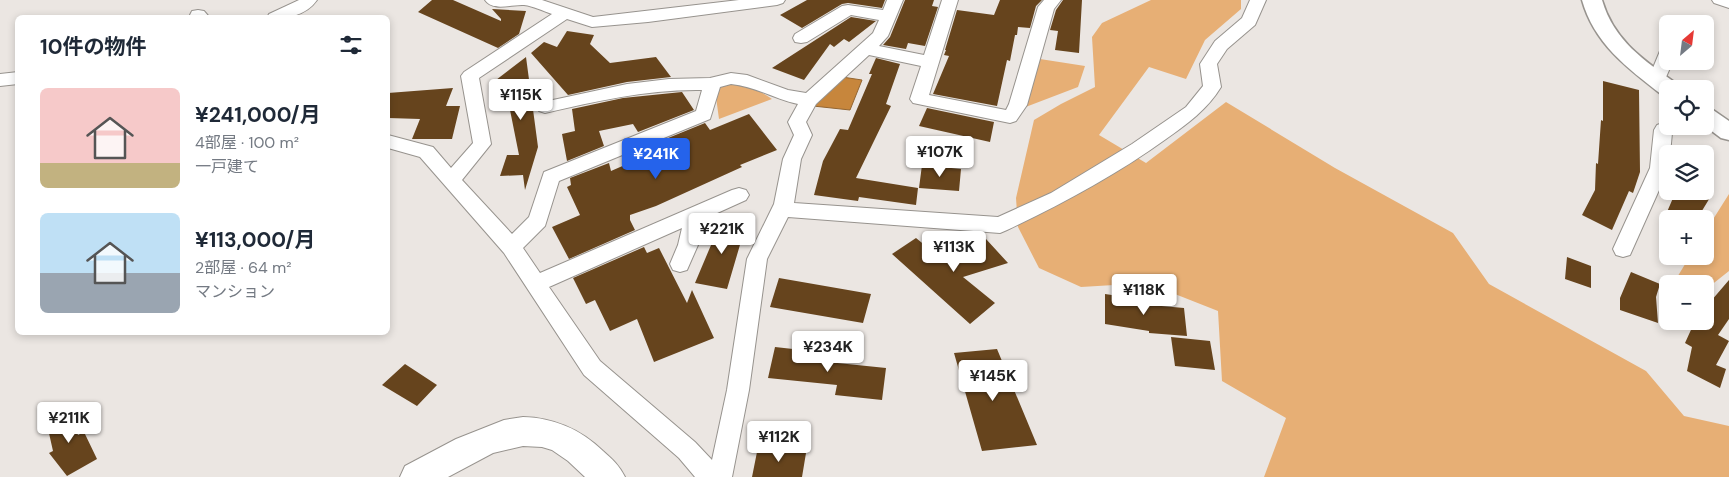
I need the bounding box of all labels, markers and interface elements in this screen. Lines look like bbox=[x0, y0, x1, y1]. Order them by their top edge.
north arrow bbox=[1659, 15, 1714, 70]
map controls bbox=[1659, 15, 1714, 330]
icon: filters bbox=[337, 31, 365, 59]
text: 10件の物件 bbox=[40, 33, 146, 61]
pin: ¥115K bbox=[486, 78, 556, 121]
button: locate bbox=[1659, 80, 1714, 135]
text: ¥115K bbox=[500, 84, 542, 105]
text: ¥241,000/月 bbox=[195, 101, 321, 129]
icon: home bbox=[80, 108, 140, 168]
text: 4部屋 · 100 m² bbox=[195, 132, 299, 153]
pin: ¥107K bbox=[905, 136, 975, 178]
pin: ¥241K bbox=[621, 138, 691, 180]
text: ¥107K bbox=[917, 141, 963, 162]
text: ¥241K bbox=[633, 143, 679, 164]
button: layers bbox=[1659, 145, 1714, 200]
text: 一戸建て bbox=[195, 156, 259, 177]
button: + bbox=[1659, 210, 1714, 265]
pin: ¥221K bbox=[687, 212, 757, 255]
text: ¥221K bbox=[699, 218, 745, 239]
text: ¥113,000/月 bbox=[195, 226, 315, 254]
pin: ¥113K bbox=[919, 230, 989, 273]
icon: home bbox=[80, 233, 140, 293]
text: ¥113K bbox=[933, 236, 975, 257]
text: 2部屋 · 64 m² bbox=[195, 257, 291, 278]
pin: ¥118K bbox=[1109, 274, 1179, 316]
button: − bbox=[1659, 275, 1714, 330]
text: ¥118K bbox=[1123, 279, 1165, 300]
text: マンション bbox=[195, 281, 275, 302]
pin: ¥234K bbox=[793, 330, 863, 373]
text: ¥234K bbox=[803, 336, 853, 357]
pin: ¥145K bbox=[958, 360, 1028, 402]
text: ¥145K bbox=[969, 365, 1017, 386]
pin: ¥211K bbox=[34, 402, 104, 444]
text: ¥211K bbox=[48, 407, 90, 428]
pin: ¥112K bbox=[744, 420, 814, 463]
text: ¥112K bbox=[758, 426, 800, 447]

